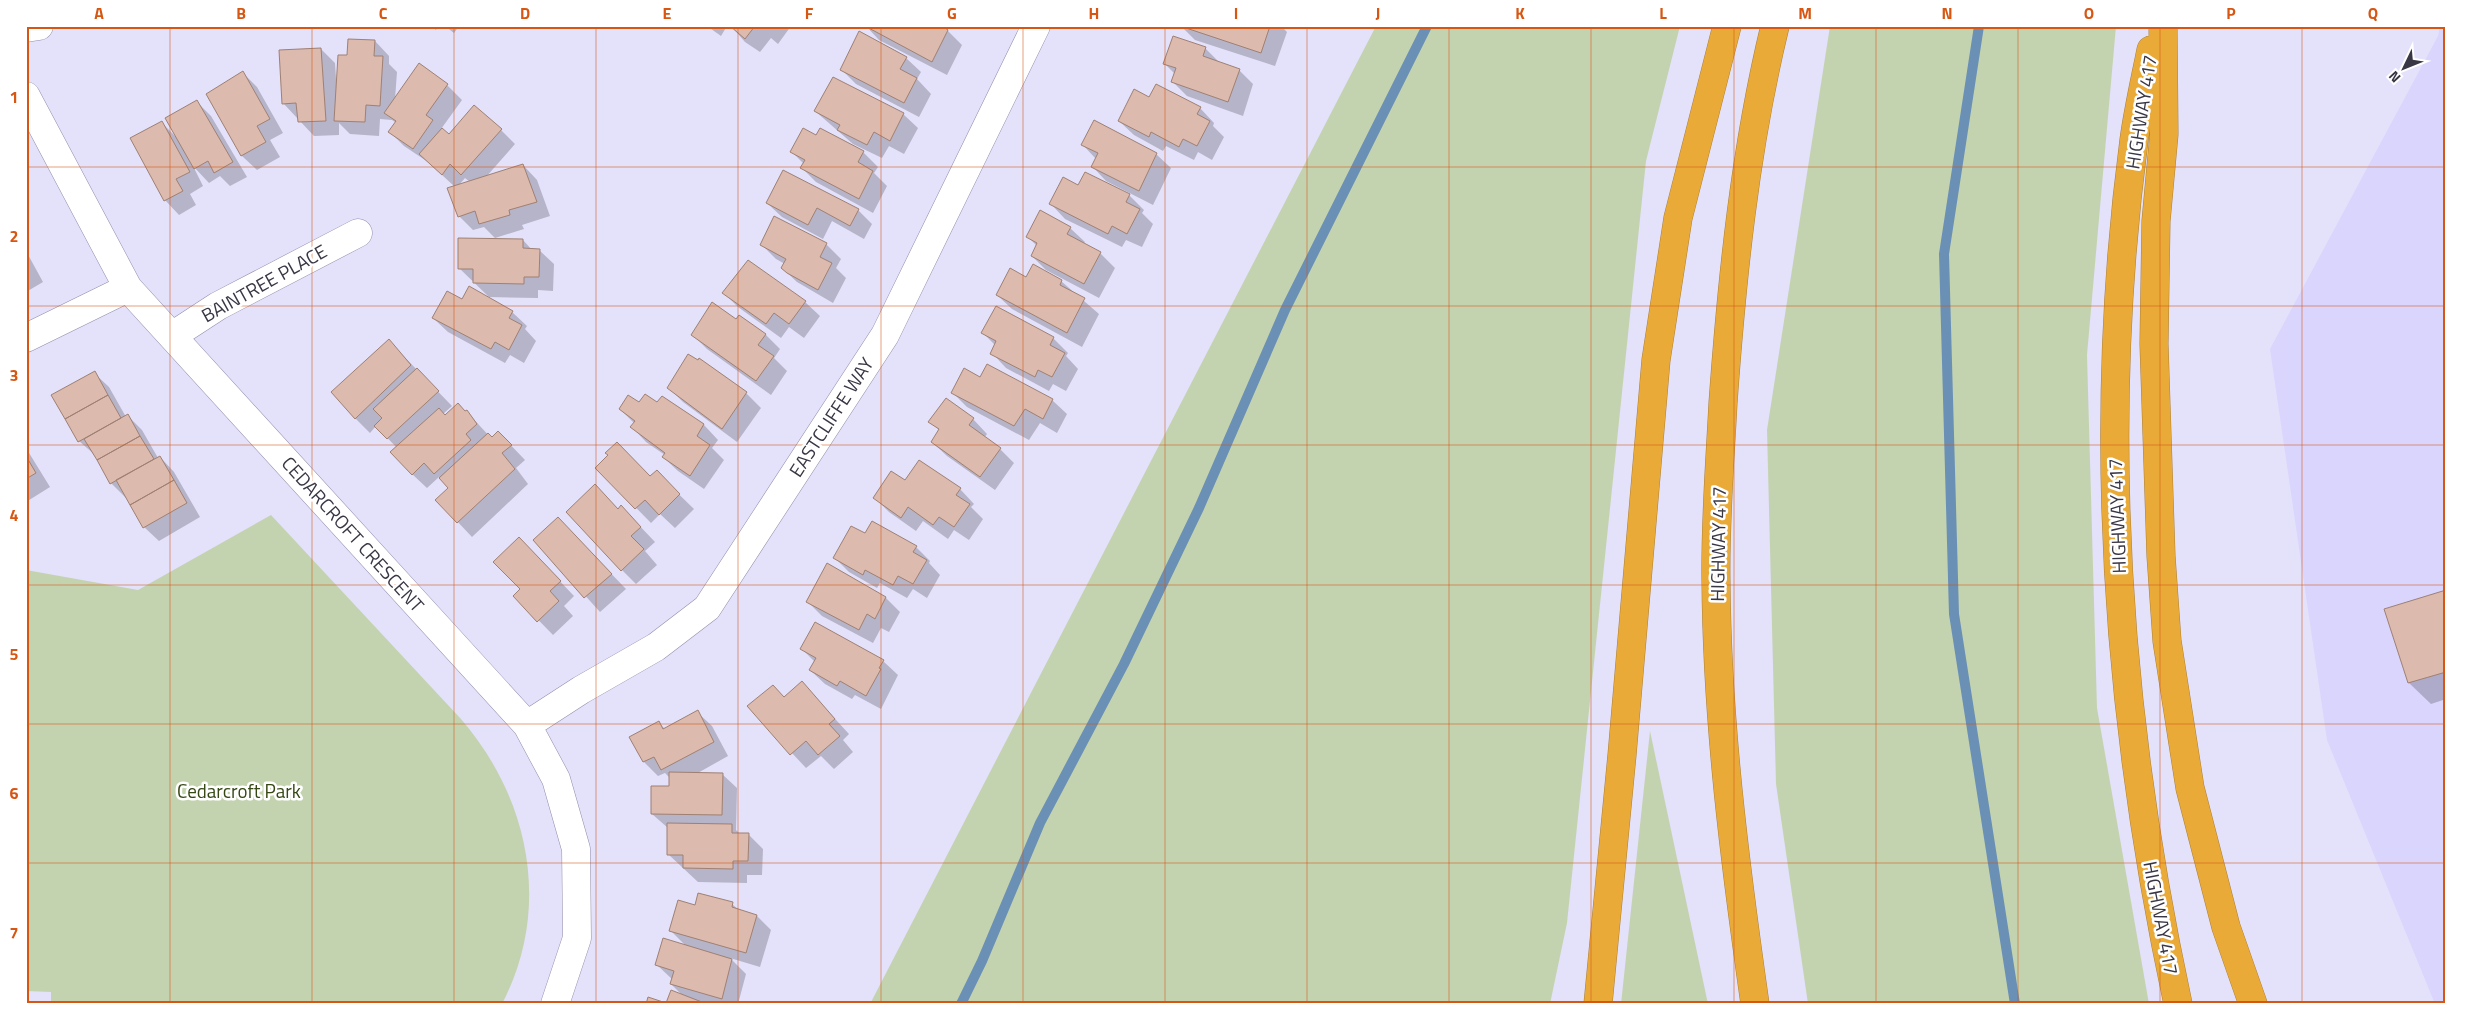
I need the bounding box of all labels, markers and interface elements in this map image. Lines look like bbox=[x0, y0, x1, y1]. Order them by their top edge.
text: A bbox=[94, 1, 104, 25]
text: B bbox=[236, 1, 246, 25]
text: C bbox=[379, 1, 388, 25]
text: D bbox=[520, 1, 530, 25]
text: E bbox=[663, 1, 672, 25]
text: F bbox=[805, 1, 814, 25]
text: G bbox=[947, 1, 957, 25]
text: H bbox=[1089, 1, 1099, 25]
text: I bbox=[1234, 1, 1238, 25]
text: J bbox=[1376, 1, 1380, 25]
text: K bbox=[1515, 1, 1525, 25]
text: L bbox=[1659, 1, 1667, 25]
text: M bbox=[1798, 1, 1812, 25]
text: N bbox=[1941, 1, 1953, 25]
text: O bbox=[2084, 1, 2094, 25]
text: P bbox=[2226, 1, 2236, 25]
text: Q bbox=[2368, 1, 2378, 25]
north arrow bbox=[2380, 42, 2430, 92]
street label: HIGHWAY 417 bbox=[2117, 53, 2164, 171]
text: N bbox=[2383, 66, 2405, 88]
text: 1 bbox=[10, 85, 18, 109]
text: 2 bbox=[10, 224, 18, 248]
street label: BAINTREE PLACE bbox=[196, 236, 332, 329]
street label: EASTCLIFFE WAY bbox=[781, 350, 881, 482]
text: 3 bbox=[10, 363, 18, 387]
street label: CEDARCROFT CRESCENT bbox=[275, 449, 431, 618]
street label: HIGHWAY 417 bbox=[2100, 458, 2133, 574]
street label: HIGHWAY 417 bbox=[1702, 486, 1733, 602]
text: 4 bbox=[10, 503, 19, 527]
text: 5 bbox=[10, 642, 19, 666]
park label: Cedarcroft Park bbox=[177, 776, 301, 805]
text: 6 bbox=[10, 781, 19, 805]
street label: HIGHWAY 417 bbox=[2136, 859, 2187, 977]
text: 7 bbox=[10, 921, 18, 945]

